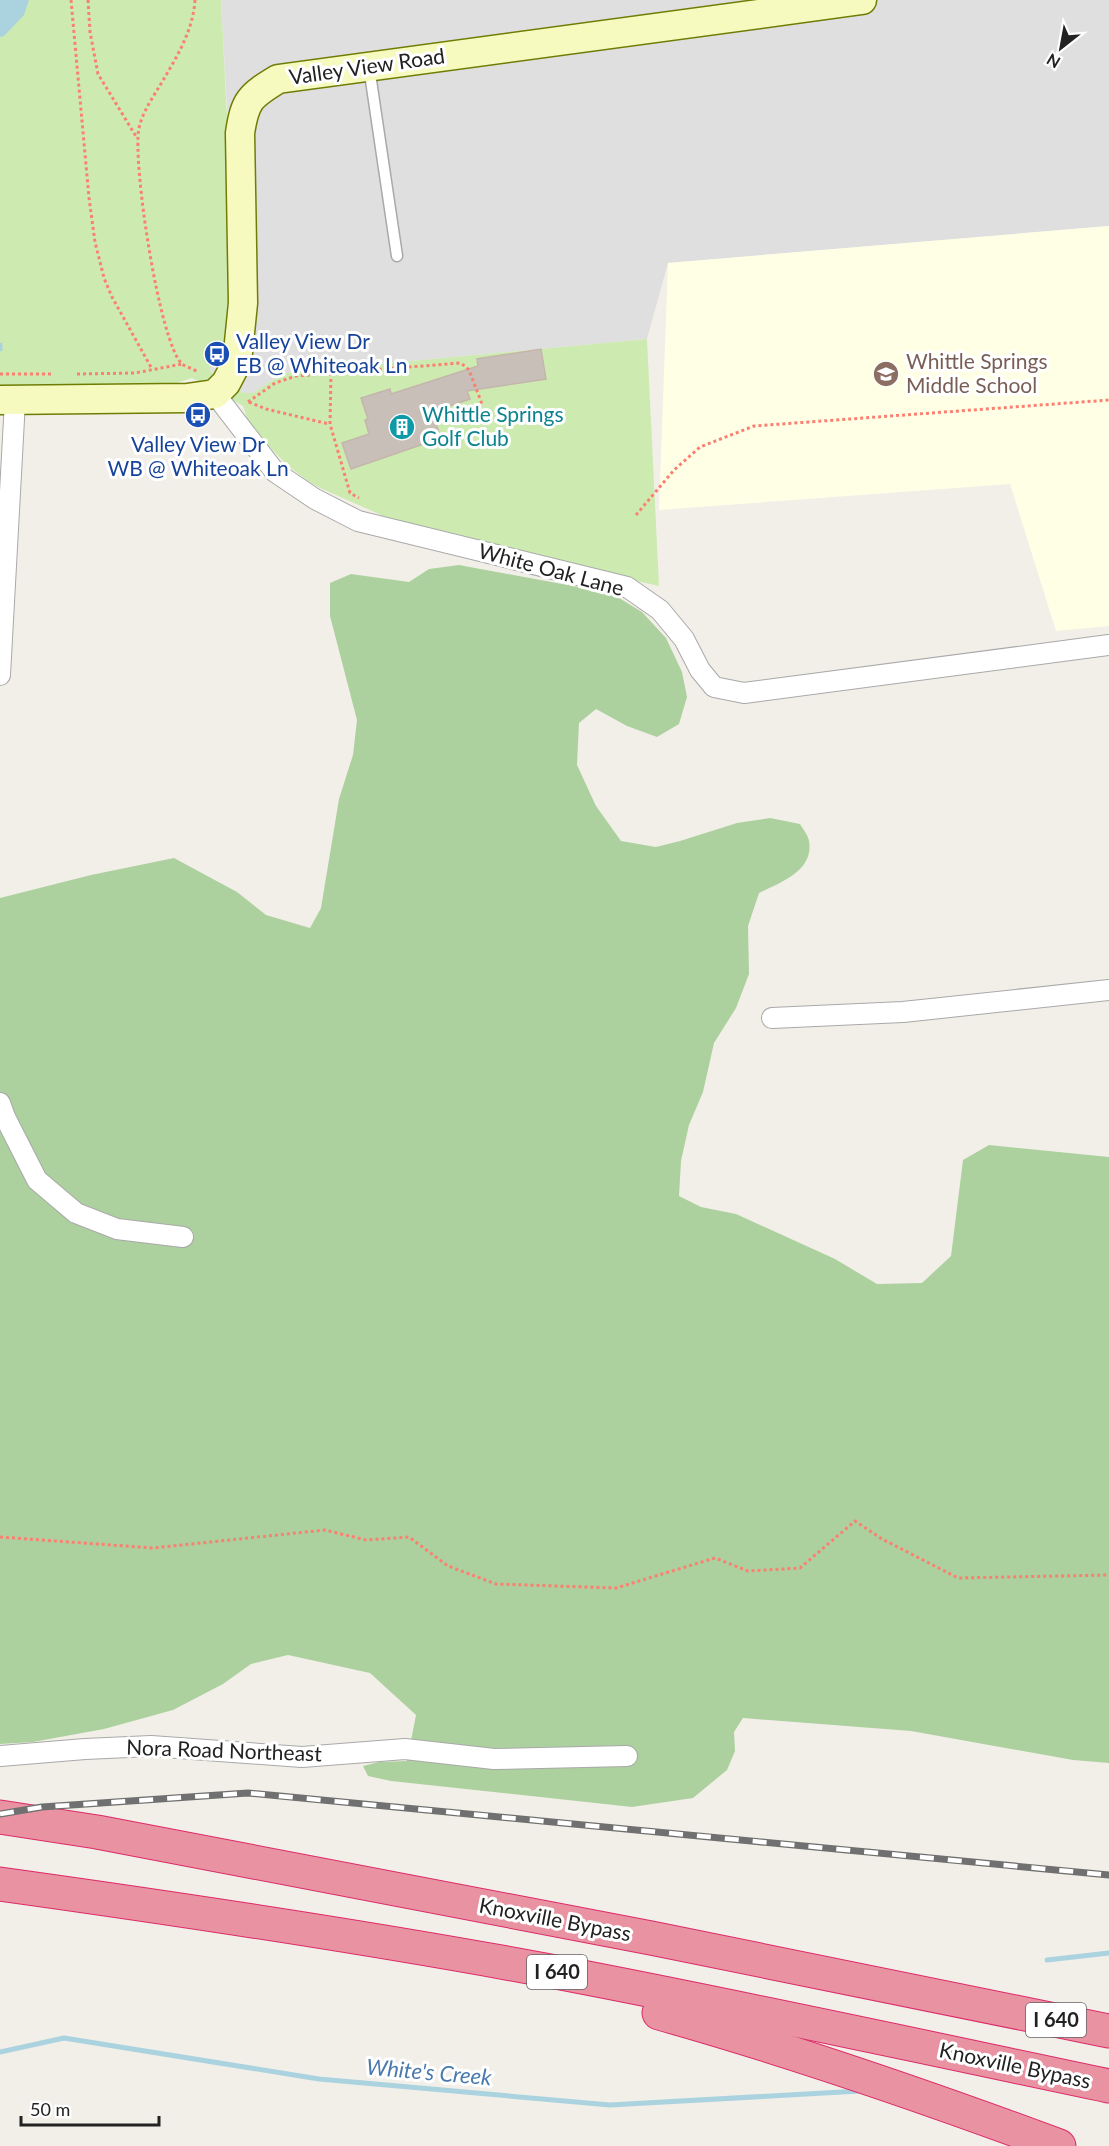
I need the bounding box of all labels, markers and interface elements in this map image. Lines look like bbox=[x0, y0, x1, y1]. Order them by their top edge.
north arrow bbox=[1031, 18, 1091, 78]
street label: Valley View Road bbox=[287, 42, 446, 89]
text: N bbox=[1043, 50, 1063, 73]
place label: Valley View Dr EB @ Whiteoak Ln bbox=[236, 328, 408, 377]
bus stop icon: Valley View Dr EB @ Whiteoak Ln bbox=[202, 339, 232, 369]
place label: Whittle Springs Middle School bbox=[906, 348, 1048, 397]
school or university icon: Whittle Springs Middle School bbox=[871, 359, 901, 389]
bus stop icon: Valley View Dr WB @ Whiteoak Ln bbox=[183, 400, 213, 430]
place label: Whittle Springs Golf Club bbox=[422, 401, 564, 450]
building icon: Whittle Springs Golf Club bbox=[387, 412, 417, 442]
place label: Valley View Dr WB @ Whiteoak Ln bbox=[107, 431, 289, 480]
street label: White Oak Lane bbox=[476, 537, 627, 600]
street label: Nora Road Northeast bbox=[126, 1734, 323, 1765]
street label: Knoxville Bypass bbox=[477, 1892, 633, 1946]
road number: I 640 bbox=[527, 1955, 587, 1989]
road number: I 640 bbox=[1026, 2003, 1086, 2037]
street label: Knoxville Bypass bbox=[937, 2036, 1093, 2093]
water label: White's Creek bbox=[365, 2053, 493, 2090]
scale bar bbox=[21, 2089, 159, 2127]
text: 50 m bbox=[30, 2098, 70, 2120]

